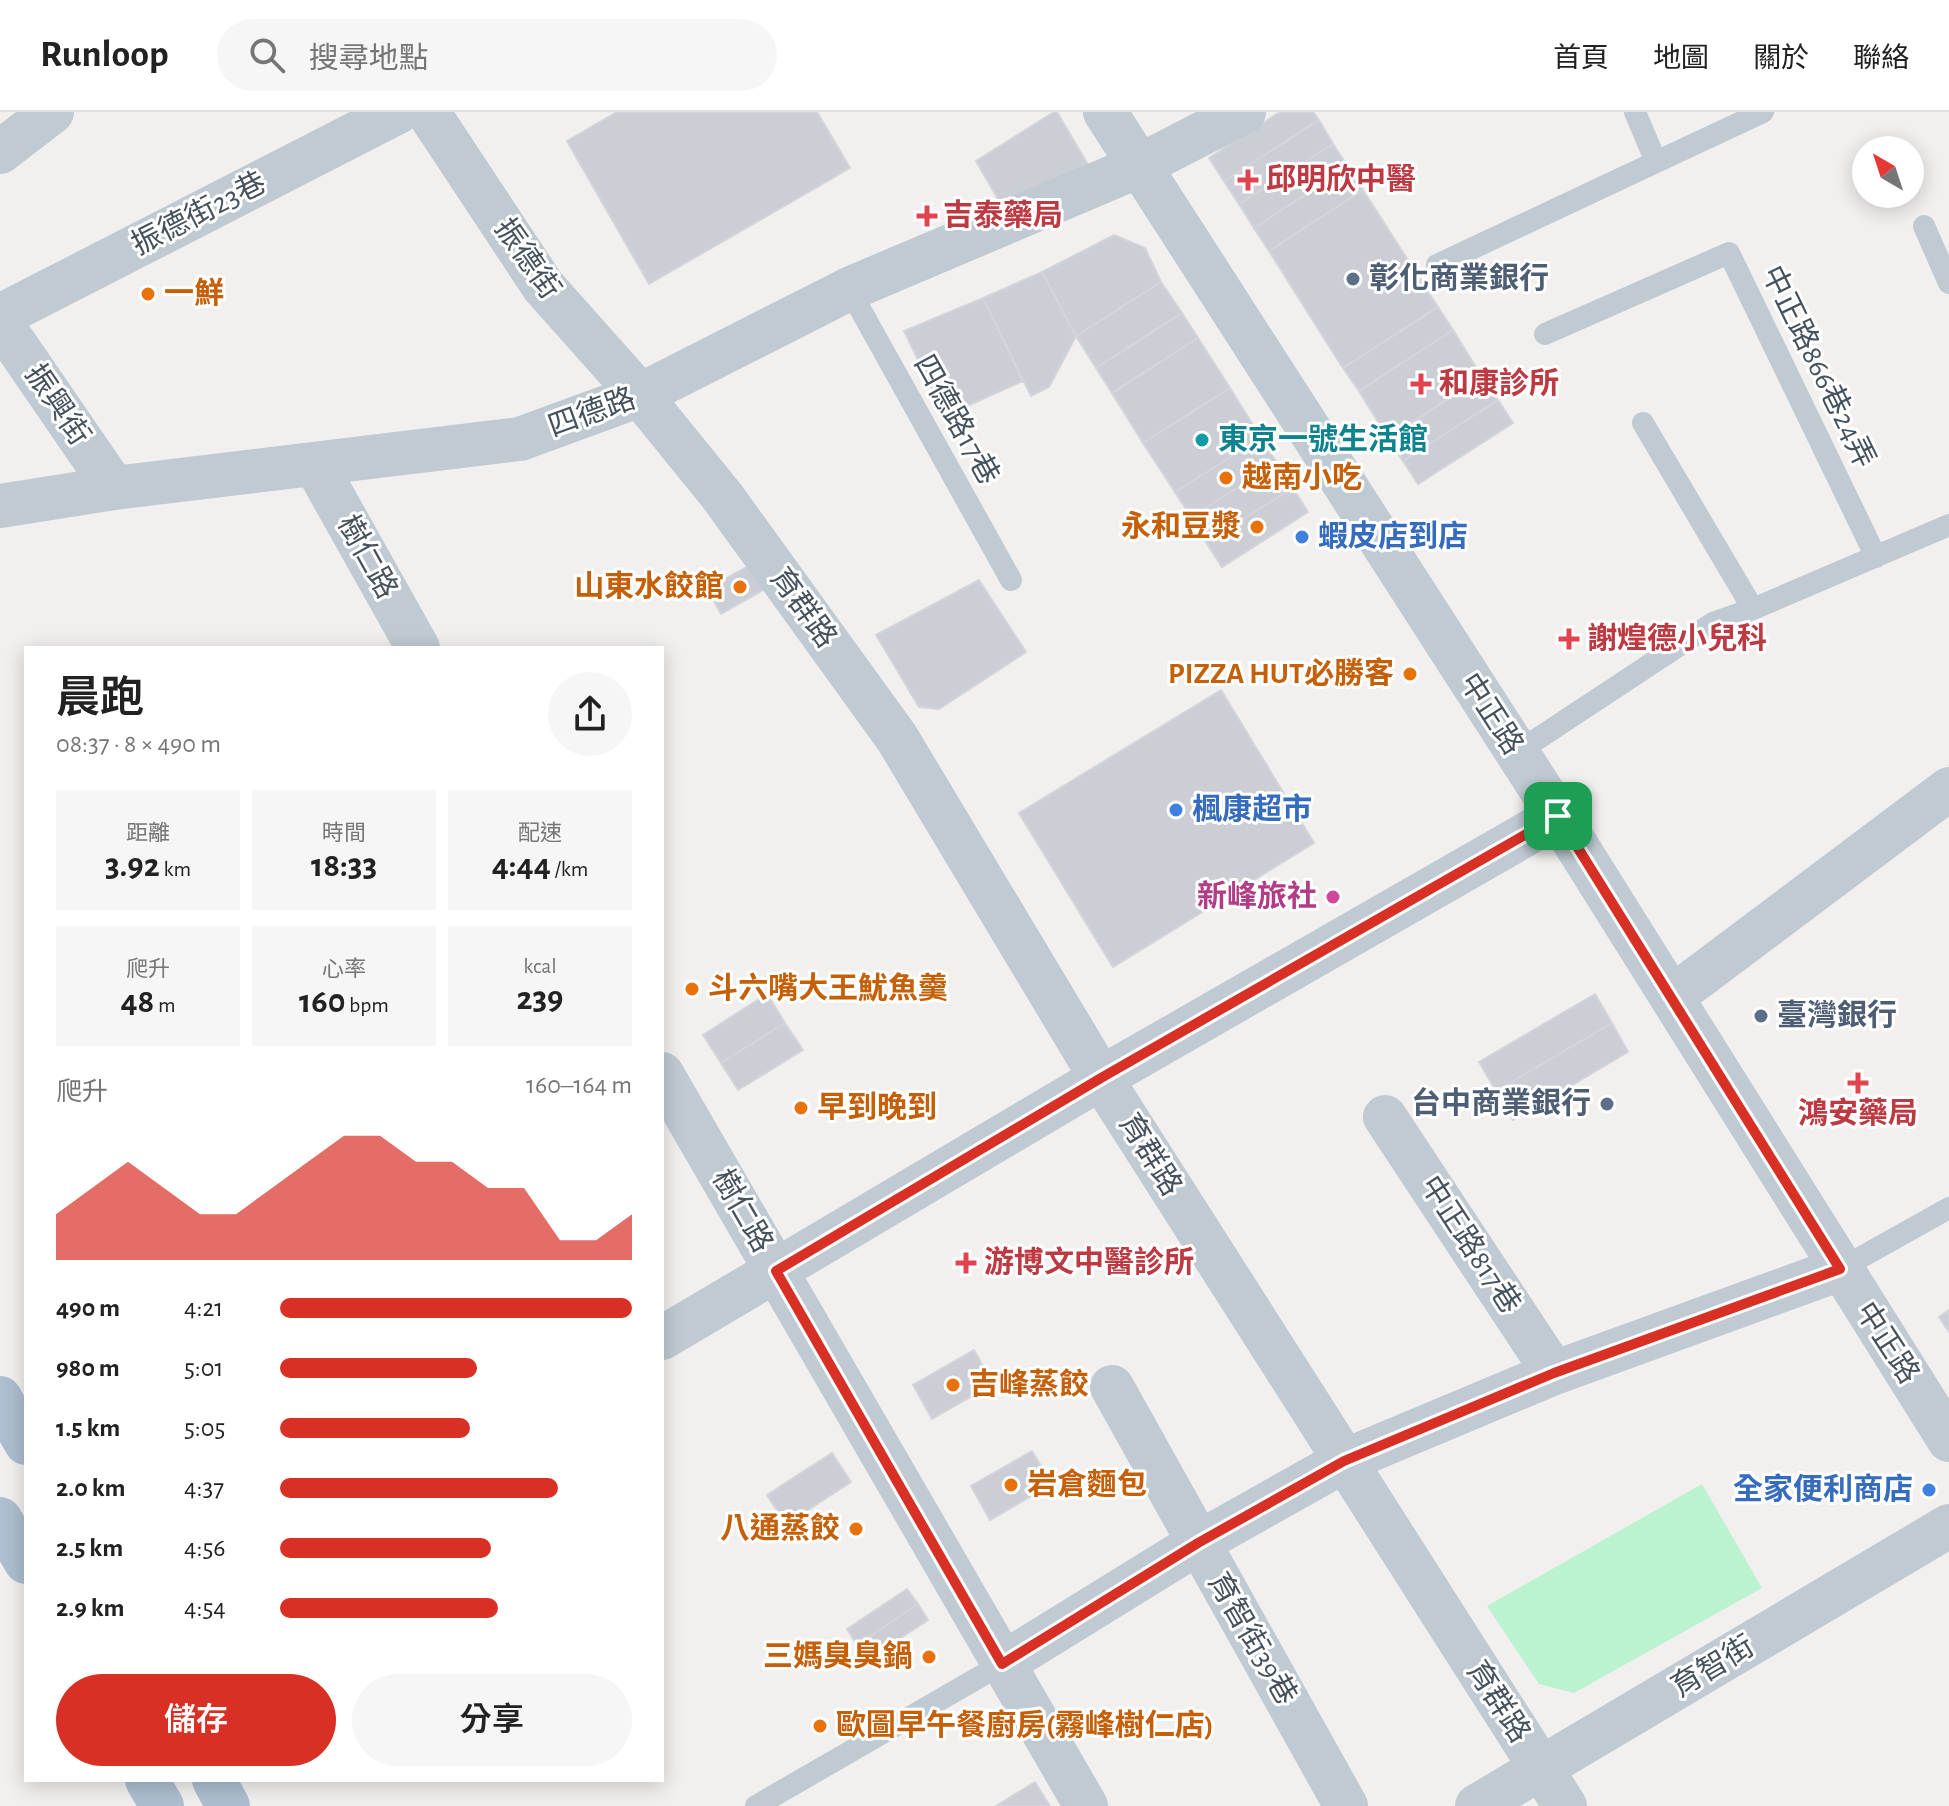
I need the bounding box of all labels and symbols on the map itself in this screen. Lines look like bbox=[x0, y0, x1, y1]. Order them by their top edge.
north arrow bbox=[1852, 136, 1924, 208]
place label: 邱明欣中醫 bbox=[1266, 163, 1416, 195]
street label: 振德街23巷 bbox=[126, 166, 271, 261]
marker: 邱明欣中醫 bbox=[1237, 169, 1259, 191]
place label: 吉泰藥局 bbox=[943, 199, 1063, 231]
marker: 吉泰藥局 bbox=[918, 207, 936, 225]
street label: 振德街 bbox=[489, 212, 567, 304]
street label: 中正路866巷24弄 bbox=[1756, 260, 1882, 473]
place label: 彰化商業銀行 bbox=[1369, 262, 1549, 294]
marker: 彰化商業銀行 bbox=[1344, 270, 1362, 288]
place label: 一鮮 bbox=[164, 277, 224, 309]
marker: 一鮮 bbox=[139, 285, 157, 303]
street label: 四德路17巷 bbox=[908, 349, 1005, 490]
street label: 振興街 bbox=[19, 358, 96, 451]
place label: 和康診所 bbox=[1439, 367, 1559, 399]
marker: 和康診所 bbox=[1410, 373, 1432, 395]
street label: 四德路 bbox=[544, 382, 639, 442]
place label: 東京一號生活館 bbox=[1218, 423, 1428, 455]
marker: 東京一號生活館 bbox=[1193, 431, 1211, 449]
place label: 越南小吃 bbox=[1242, 461, 1362, 493]
marker: 越南小吃 bbox=[1217, 469, 1235, 487]
street label: 樹仁路 bbox=[332, 509, 404, 604]
place label: 永和豆漿 bbox=[1121, 510, 1241, 542]
marker: 永和豆漿 bbox=[1248, 518, 1266, 536]
place label: 蝦皮店到店 bbox=[1318, 520, 1468, 552]
marker: 蝦皮店到店 bbox=[1293, 528, 1311, 546]
street label: 育群路 bbox=[764, 562, 843, 653]
place label: 山東水餃館 bbox=[574, 570, 724, 602]
marker: 山東水餃館 bbox=[731, 578, 749, 596]
place label: 謝煌德小兒科 bbox=[1587, 622, 1767, 654]
marker: 謝煌德小兒科 bbox=[1558, 628, 1580, 650]
place label: PIZZA HUT必勝客 bbox=[1168, 657, 1394, 689]
marker: PIZZA HUT必勝客 bbox=[1401, 665, 1419, 683]
street label: 中正路 bbox=[1454, 667, 1530, 760]
pin bbox=[1524, 782, 1592, 850]
place label: 楓康超市 bbox=[1192, 793, 1312, 825]
marker: 楓康超市 bbox=[1167, 801, 1185, 819]
place label: 新峰旅社 bbox=[1197, 880, 1317, 912]
marker: 新峰旅社 bbox=[1324, 888, 1342, 906]
place label: 斗六嘴大王魷魚羹 bbox=[708, 972, 948, 1004]
marker: 斗六嘴大王魷魚羹 bbox=[683, 980, 701, 998]
place label: 臺灣銀行 bbox=[1777, 999, 1897, 1031]
marker: 臺灣銀行 bbox=[1752, 1007, 1770, 1025]
marker: 鴻安藥局 bbox=[1849, 1074, 1867, 1092]
place label: 台中商業銀行 bbox=[1411, 1087, 1591, 1119]
place label: 早到晚到 bbox=[817, 1091, 937, 1123]
marker: 台中商業銀行 bbox=[1598, 1095, 1616, 1113]
place label: 鴻安藥局 bbox=[1798, 1097, 1918, 1129]
marker: 早到晚到 bbox=[792, 1099, 810, 1117]
street label: 育群路 bbox=[1113, 1108, 1188, 1201]
street label: 樹仁路 bbox=[707, 1164, 779, 1257]
street label: 中正路817巷 bbox=[1415, 1170, 1527, 1319]
place label: 游博文中醫診所 bbox=[984, 1246, 1194, 1278]
marker: 游博文中醫診所 bbox=[955, 1252, 977, 1274]
street label: 中正路 bbox=[1850, 1296, 1926, 1389]
place label: 吉峰蒸餃 bbox=[969, 1368, 1089, 1400]
marker: 吉峰蒸餃 bbox=[944, 1376, 962, 1394]
place label: 岩倉麵包 bbox=[1027, 1468, 1147, 1500]
place label: 全家便利商店 bbox=[1733, 1473, 1913, 1505]
marker: 岩倉麵包 bbox=[1002, 1476, 1020, 1494]
marker: 全家便利商店 bbox=[1920, 1481, 1938, 1499]
place label: 八通蒸餃 bbox=[720, 1512, 840, 1544]
marker: 八通蒸餃 bbox=[847, 1520, 865, 1538]
street label: 育智街39巷 bbox=[1202, 1567, 1303, 1710]
street label: 育智街 bbox=[1666, 1629, 1759, 1703]
place label: 三媽臭臭鍋 bbox=[763, 1640, 913, 1672]
marker: 三媽臭臭鍋 bbox=[920, 1648, 938, 1666]
street label: 育群路 bbox=[1461, 1655, 1537, 1748]
place label: 歐圖早午餐廚房(霧峰樹仁店) bbox=[836, 1709, 1214, 1741]
marker: 歐圖早午餐廚房(霧峰樹仁店) bbox=[811, 1717, 829, 1735]

